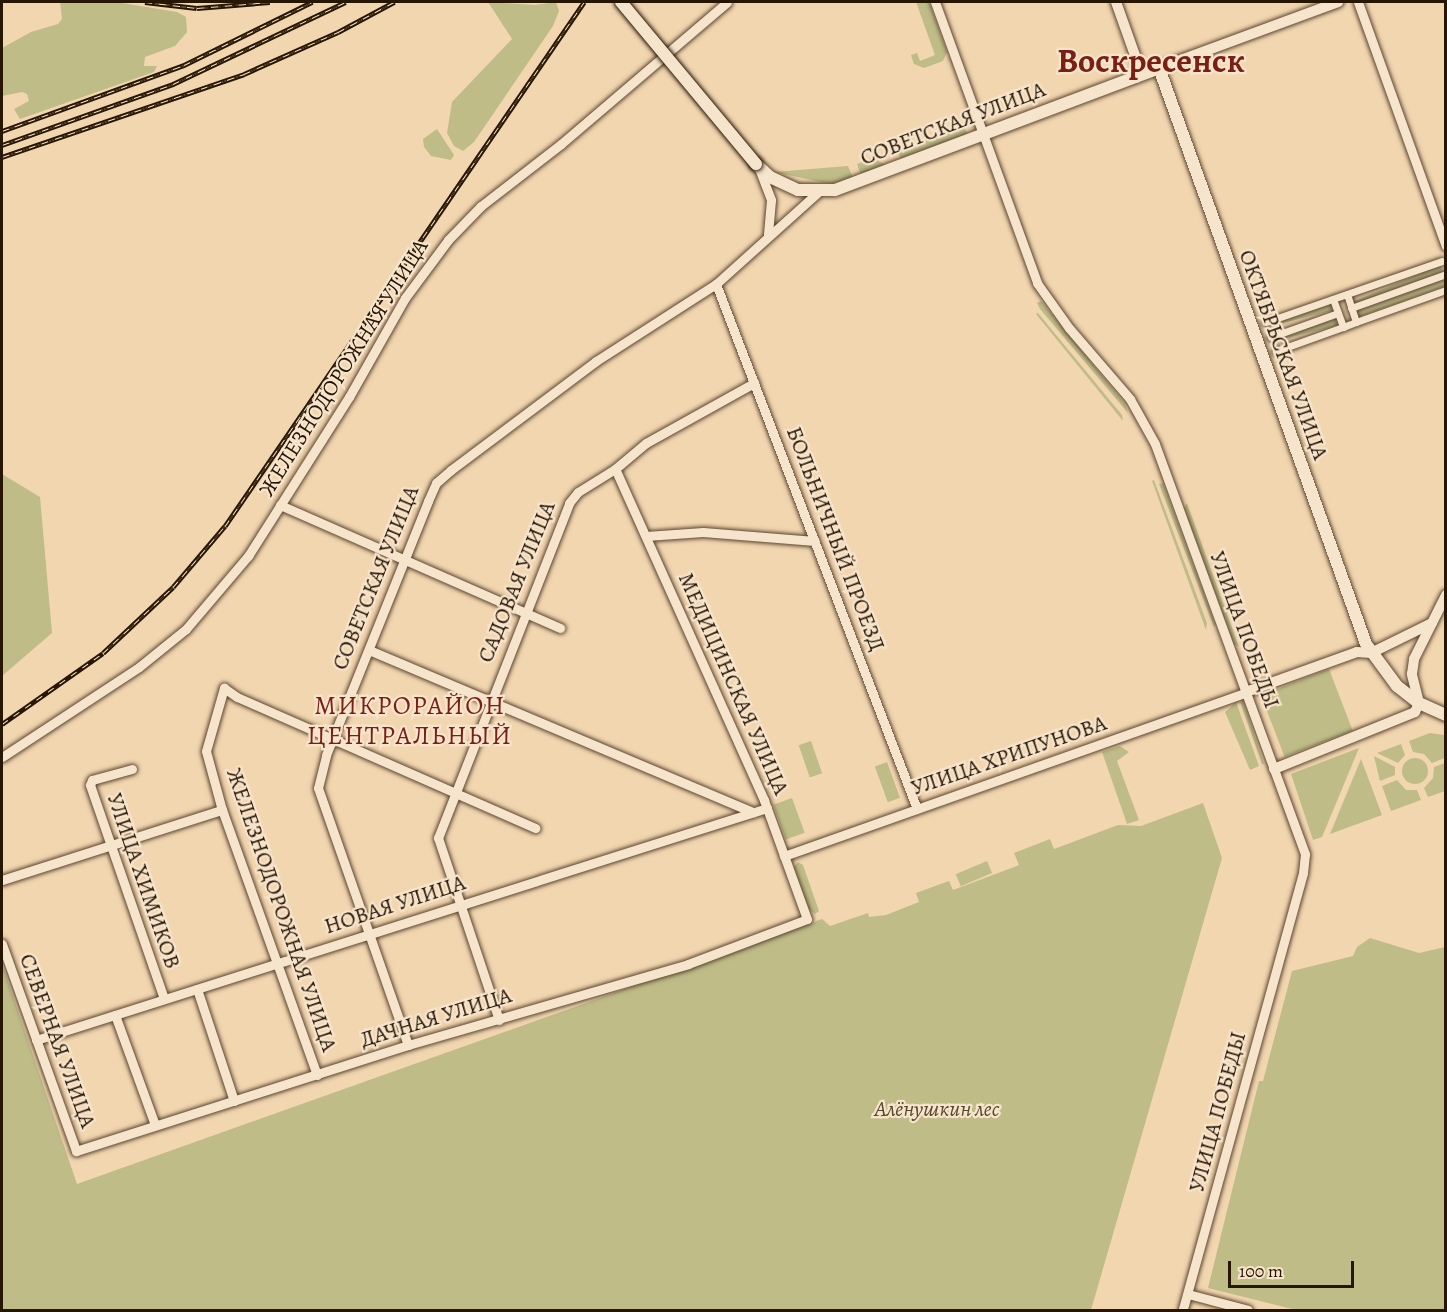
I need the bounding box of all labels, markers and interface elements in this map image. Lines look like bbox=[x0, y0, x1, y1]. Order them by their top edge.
district label: Воскресенск bbox=[1057, 41, 1245, 81]
street label: СОВЕТСКАЯ УЛИЦА bbox=[857, 77, 1049, 171]
street label: ЖЕЛЕЗНОДОРОЖНАЯ УЛИЦА bbox=[254, 235, 434, 501]
street label: ОКТЯБРЬСКАЯ УЛИЦА bbox=[1233, 246, 1333, 464]
street label: БОЛЬНИЧНЫЙ ПРОЕЗД bbox=[780, 423, 890, 655]
street label: СОВЕТСКАЯ УЛИЦА bbox=[327, 482, 425, 674]
street label: САДОВАЯ УЛИЦА bbox=[473, 498, 561, 666]
street label: УЛИЦА ПОБЕДЫ bbox=[1203, 548, 1285, 712]
street label: МЕДИЦИНСКАЯ УЛИЦА bbox=[672, 569, 794, 799]
district label: МИКРОРАЙОН ЦЕНТРАЛЬНЫЙ bbox=[307, 690, 513, 752]
street label: УЛИЦА ХРИПУНОВА bbox=[908, 710, 1110, 802]
street label: ЖЕЛЕЗНОДОРОЖНАЯ УЛИЦА bbox=[220, 765, 342, 1055]
street label: УЛИЦА ХИМИКОВ bbox=[101, 790, 185, 972]
street label: НОВАЯ УЛИЦА bbox=[321, 870, 469, 940]
street label: СЕВЕРНАЯ УЛИЦА bbox=[13, 950, 101, 1132]
street label: ДАЧНАЯ УЛИЦА bbox=[357, 982, 515, 1054]
street label: УЛИЦА ПОБЕДЫ bbox=[1184, 1029, 1252, 1195]
park label: Алёнушкин лес bbox=[874, 1097, 1000, 1123]
scale bar bbox=[1231, 1249, 1357, 1287]
text: 100 m bbox=[1239, 1259, 1283, 1283]

